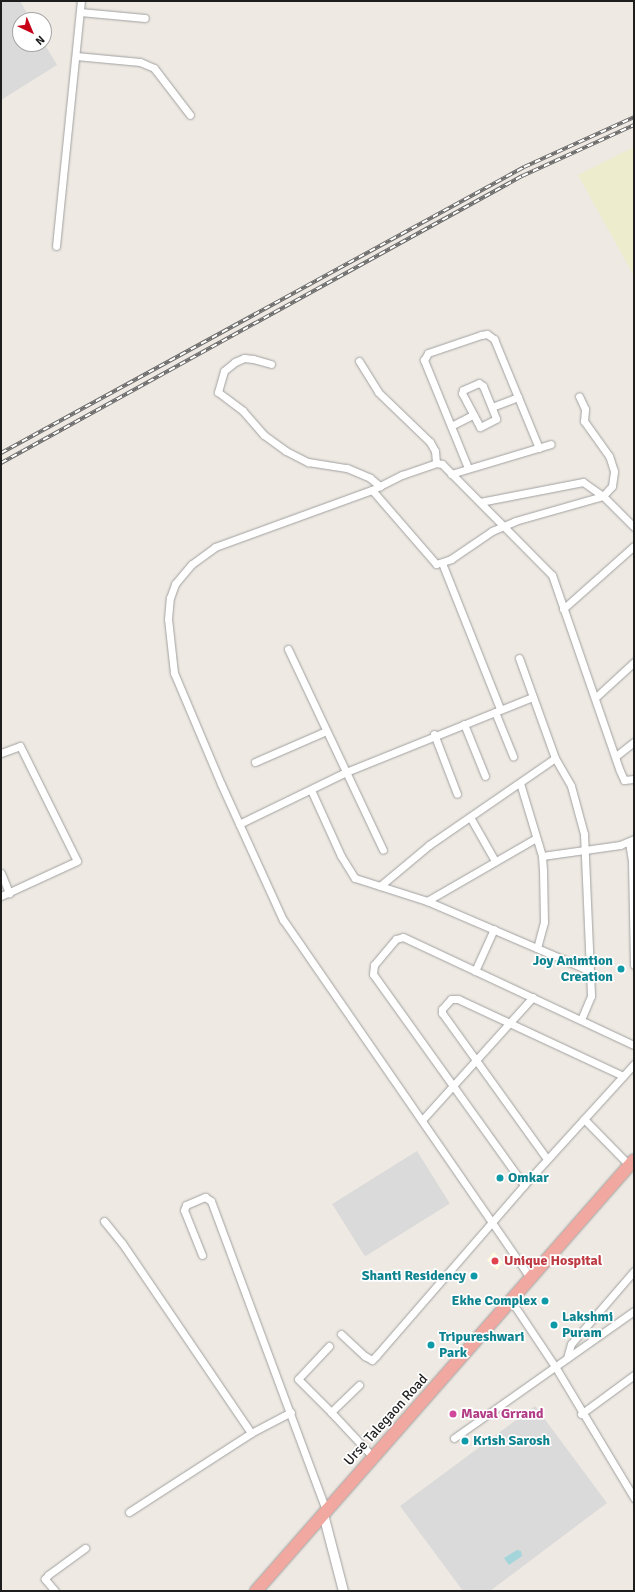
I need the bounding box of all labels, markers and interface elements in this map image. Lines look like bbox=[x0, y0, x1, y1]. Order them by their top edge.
north arrow bbox=[12, 12, 52, 52]
text: N bbox=[33, 33, 47, 48]
place label: Joy Animtion Creation bbox=[533, 953, 613, 986]
marker: Joy Animtion Creation bbox=[616, 964, 626, 974]
place label: Omkar bbox=[508, 1170, 549, 1186]
marker: Omkar bbox=[495, 1173, 505, 1183]
place label: Unique Hospital bbox=[504, 1253, 602, 1269]
marker: Unique Hospital bbox=[489, 1255, 501, 1267]
place label: Shanti Residency bbox=[362, 1268, 466, 1284]
marker: Shanti Residency bbox=[469, 1271, 479, 1281]
place label: Ekhe Complex bbox=[451, 1293, 537, 1309]
marker: Ekhe Complex bbox=[540, 1296, 550, 1306]
place label: Lakshmi Puram bbox=[562, 1309, 613, 1342]
marker: Lakshmi Puram bbox=[549, 1320, 559, 1330]
place label: Tripureshwari Park bbox=[439, 1329, 524, 1362]
marker: Tripureshwari Park bbox=[426, 1340, 436, 1350]
street label: Urse Talegaon Road bbox=[341, 1371, 431, 1469]
place label: Maval Grrand bbox=[461, 1406, 543, 1422]
marker: Maval Grrand bbox=[448, 1409, 458, 1419]
place label: Krish Sarosh bbox=[473, 1433, 550, 1449]
marker: Krish Sarosh bbox=[460, 1436, 470, 1446]

